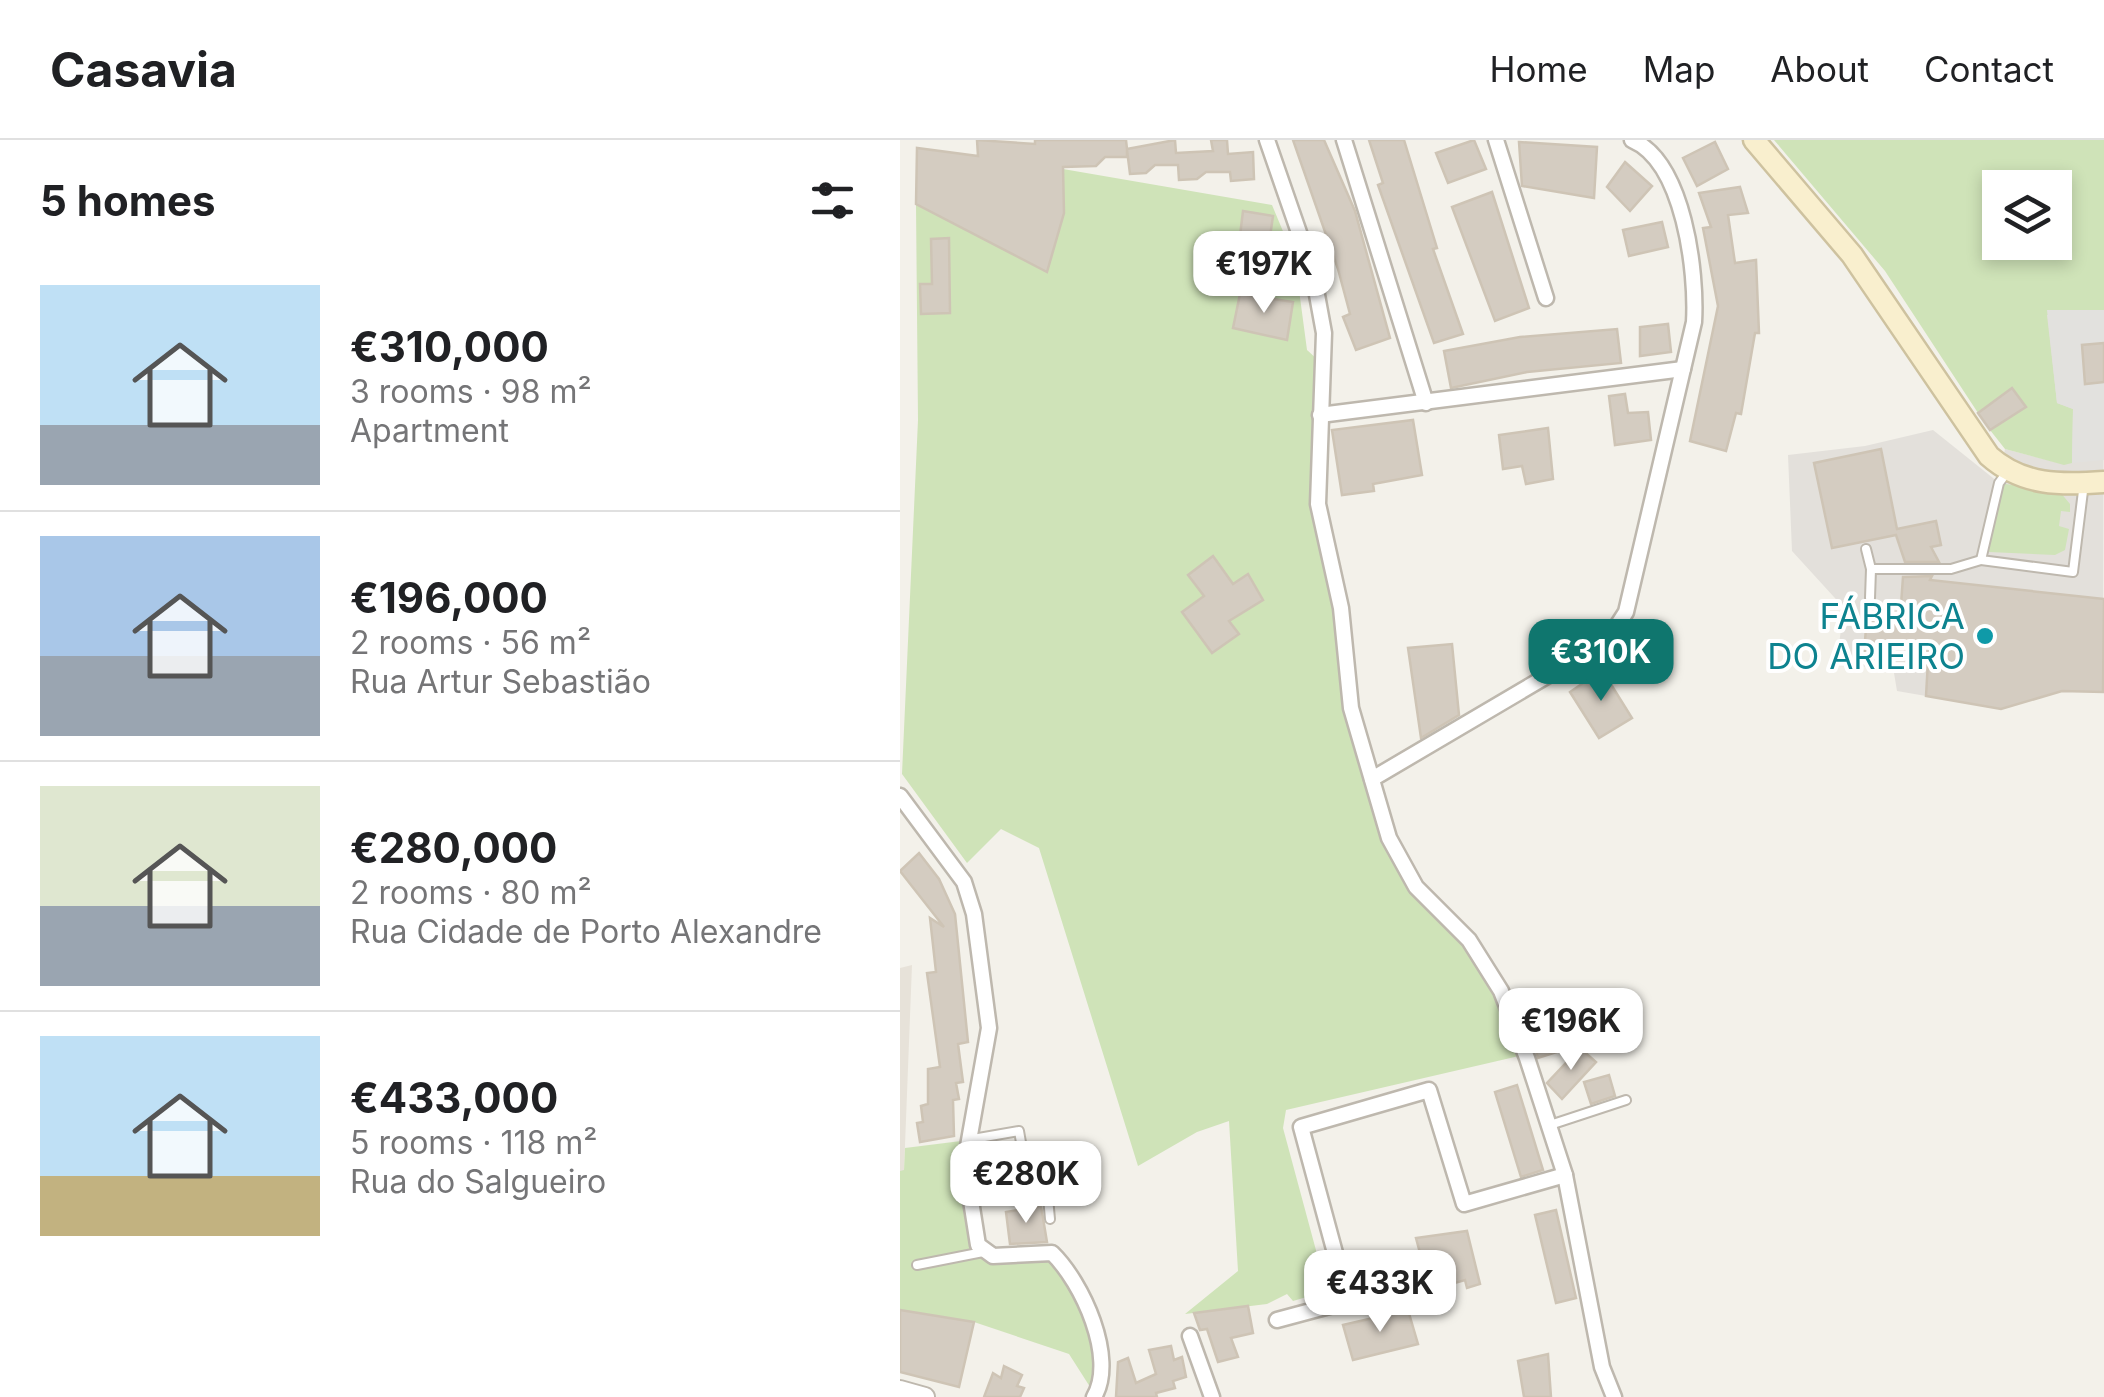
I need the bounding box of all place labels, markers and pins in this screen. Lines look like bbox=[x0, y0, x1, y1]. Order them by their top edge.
pin: €197K bbox=[1194, 231, 1334, 316]
place label: FÁBRICA DO ARIEIRO bbox=[1767, 595, 1965, 677]
pin: €310K bbox=[1531, 619, 1671, 704]
marker: FÁBRICA DO ARIEIRO bbox=[1974, 625, 1996, 647]
pin: €196K bbox=[1501, 988, 1641, 1073]
pin: €280K bbox=[956, 1141, 1096, 1226]
pin: €433K bbox=[1310, 1250, 1450, 1335]

